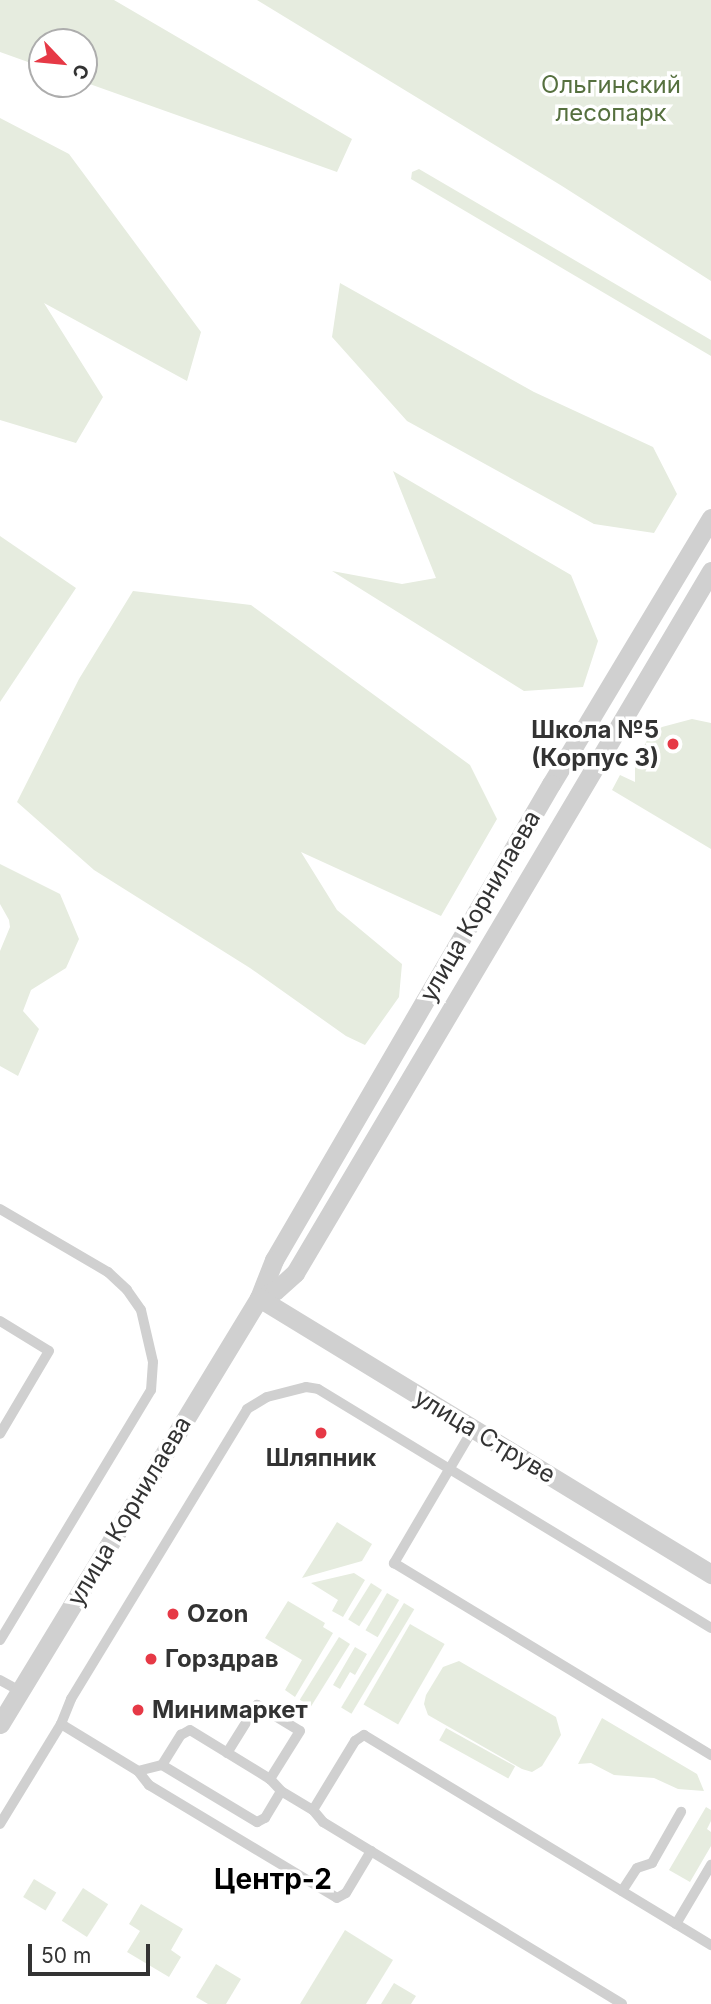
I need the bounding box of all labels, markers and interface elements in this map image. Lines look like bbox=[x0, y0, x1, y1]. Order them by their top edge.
north arrow bbox=[28, 28, 98, 98]
text: С bbox=[67, 60, 94, 83]
park label: Ольгинский лесопарк bbox=[541, 71, 681, 127]
place label: Школа №5 (Корпус 3) bbox=[531, 716, 659, 772]
marker: Школа №5 (Корпус 3) bbox=[665, 736, 681, 752]
street label: улица Корнилаева bbox=[414, 805, 546, 1007]
street label: улица Струве bbox=[409, 1383, 561, 1489]
street label: улица Корнилаева bbox=[61, 1411, 197, 1611]
marker: Шляпник bbox=[313, 1425, 329, 1441]
place label: Шляпник bbox=[266, 1444, 376, 1472]
place label: Ozon bbox=[187, 1600, 248, 1628]
marker: Ozon bbox=[165, 1606, 181, 1622]
place label: Горздрав bbox=[165, 1645, 279, 1673]
marker: Горздрав bbox=[143, 1651, 159, 1667]
place label: Минимаркет bbox=[152, 1696, 308, 1724]
marker: Минимаркет bbox=[130, 1702, 146, 1718]
district label: Центр-2 bbox=[214, 1862, 332, 1896]
scale bar bbox=[32, 1930, 154, 1974]
text: 50 m bbox=[41, 1943, 91, 1968]

